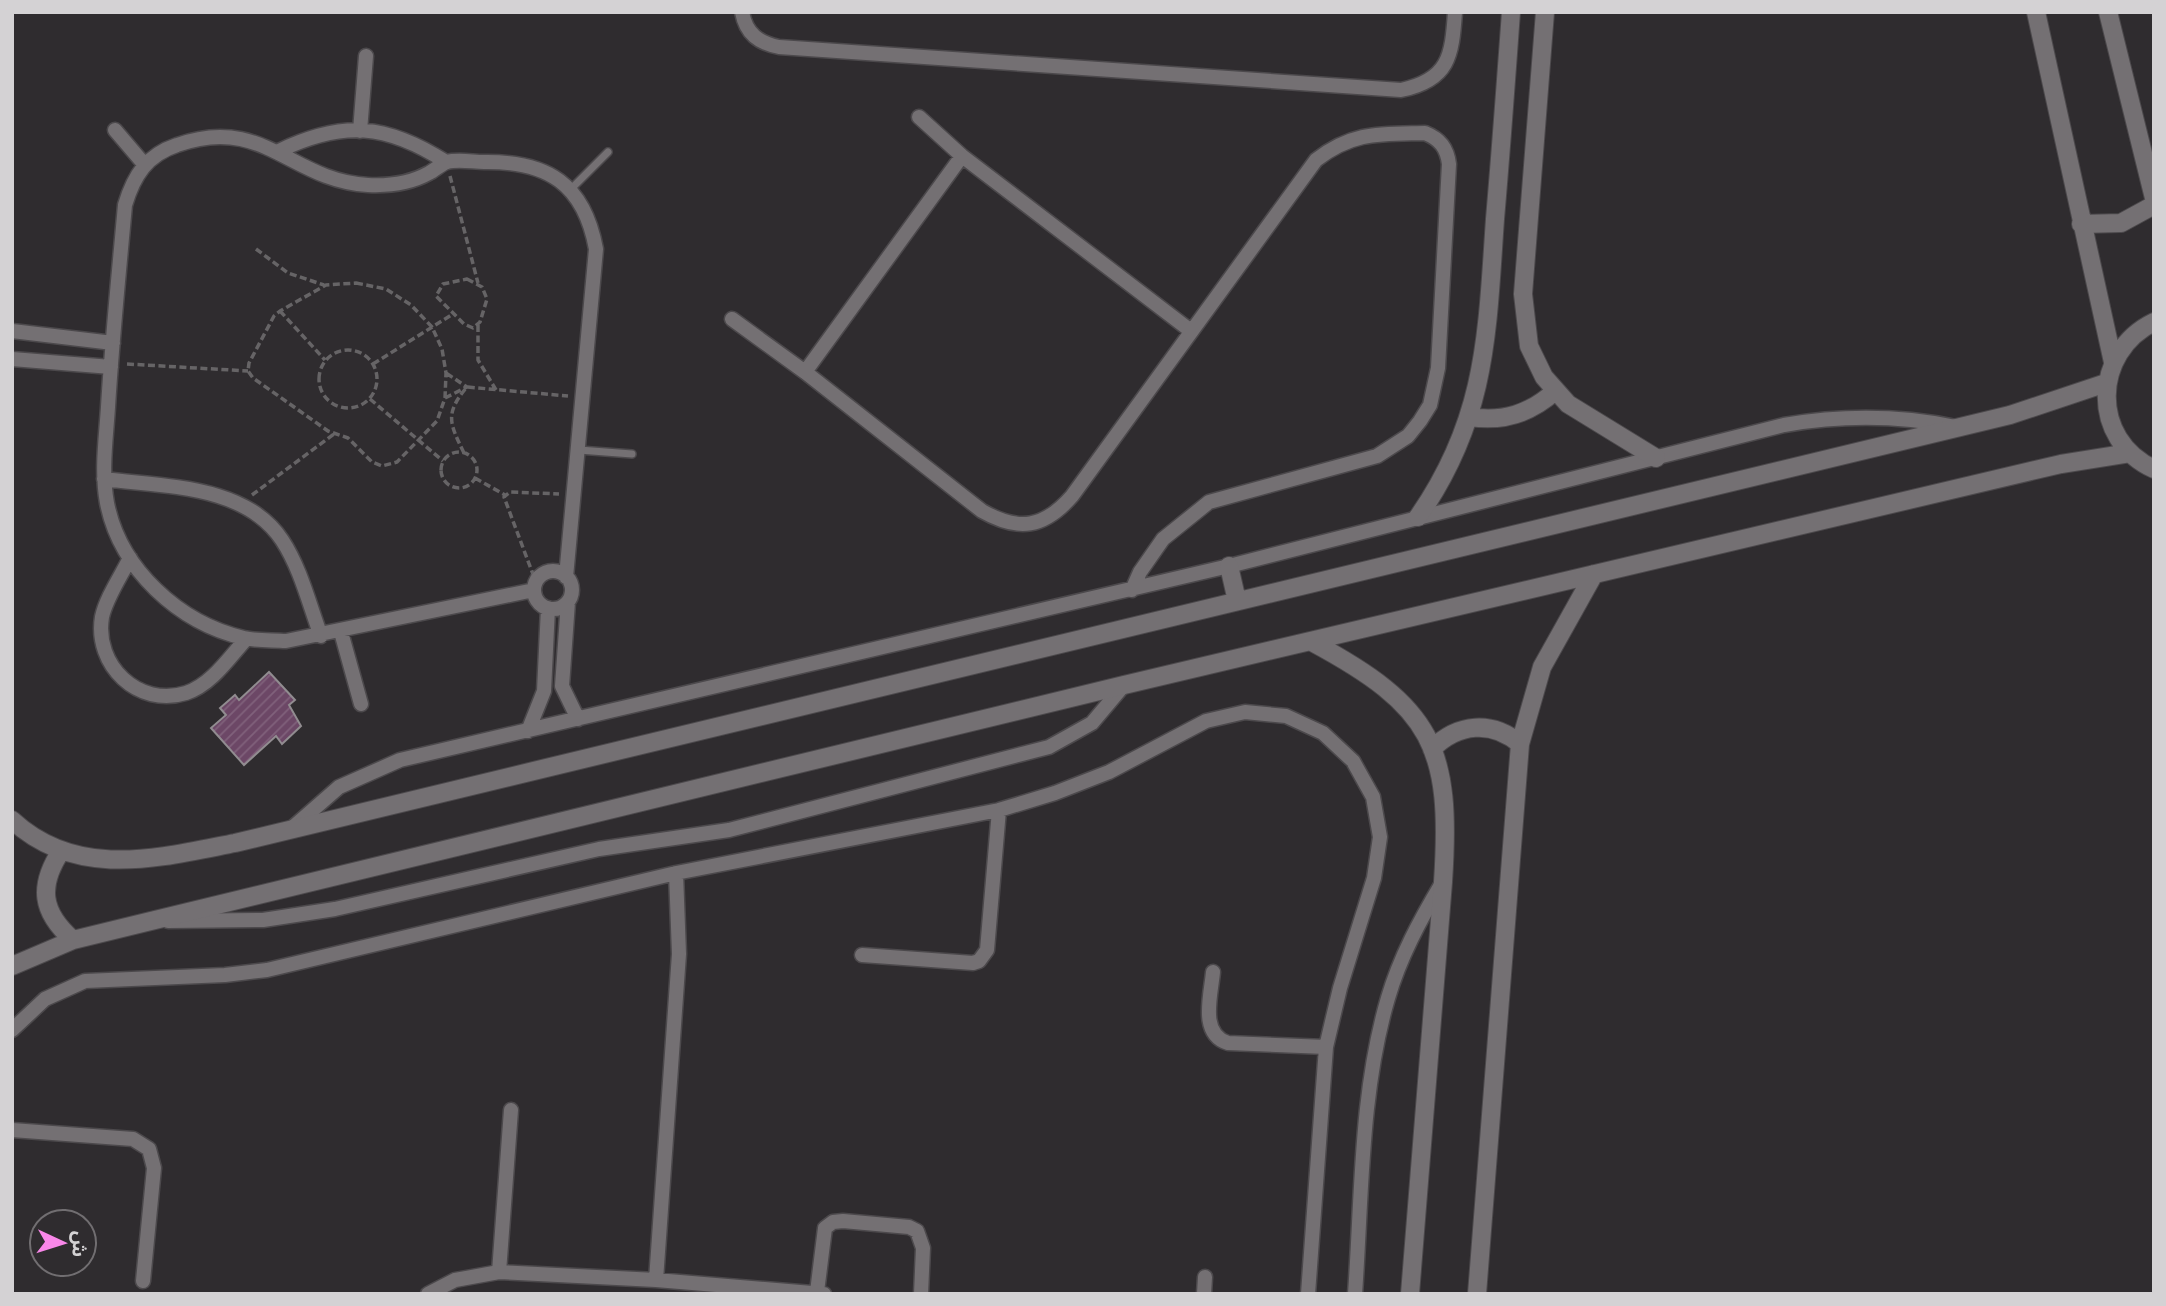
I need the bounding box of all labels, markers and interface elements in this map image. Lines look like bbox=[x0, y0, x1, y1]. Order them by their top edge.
north arrow bbox=[28, 1208, 98, 1278]
text: ش bbox=[66, 1230, 93, 1258]

